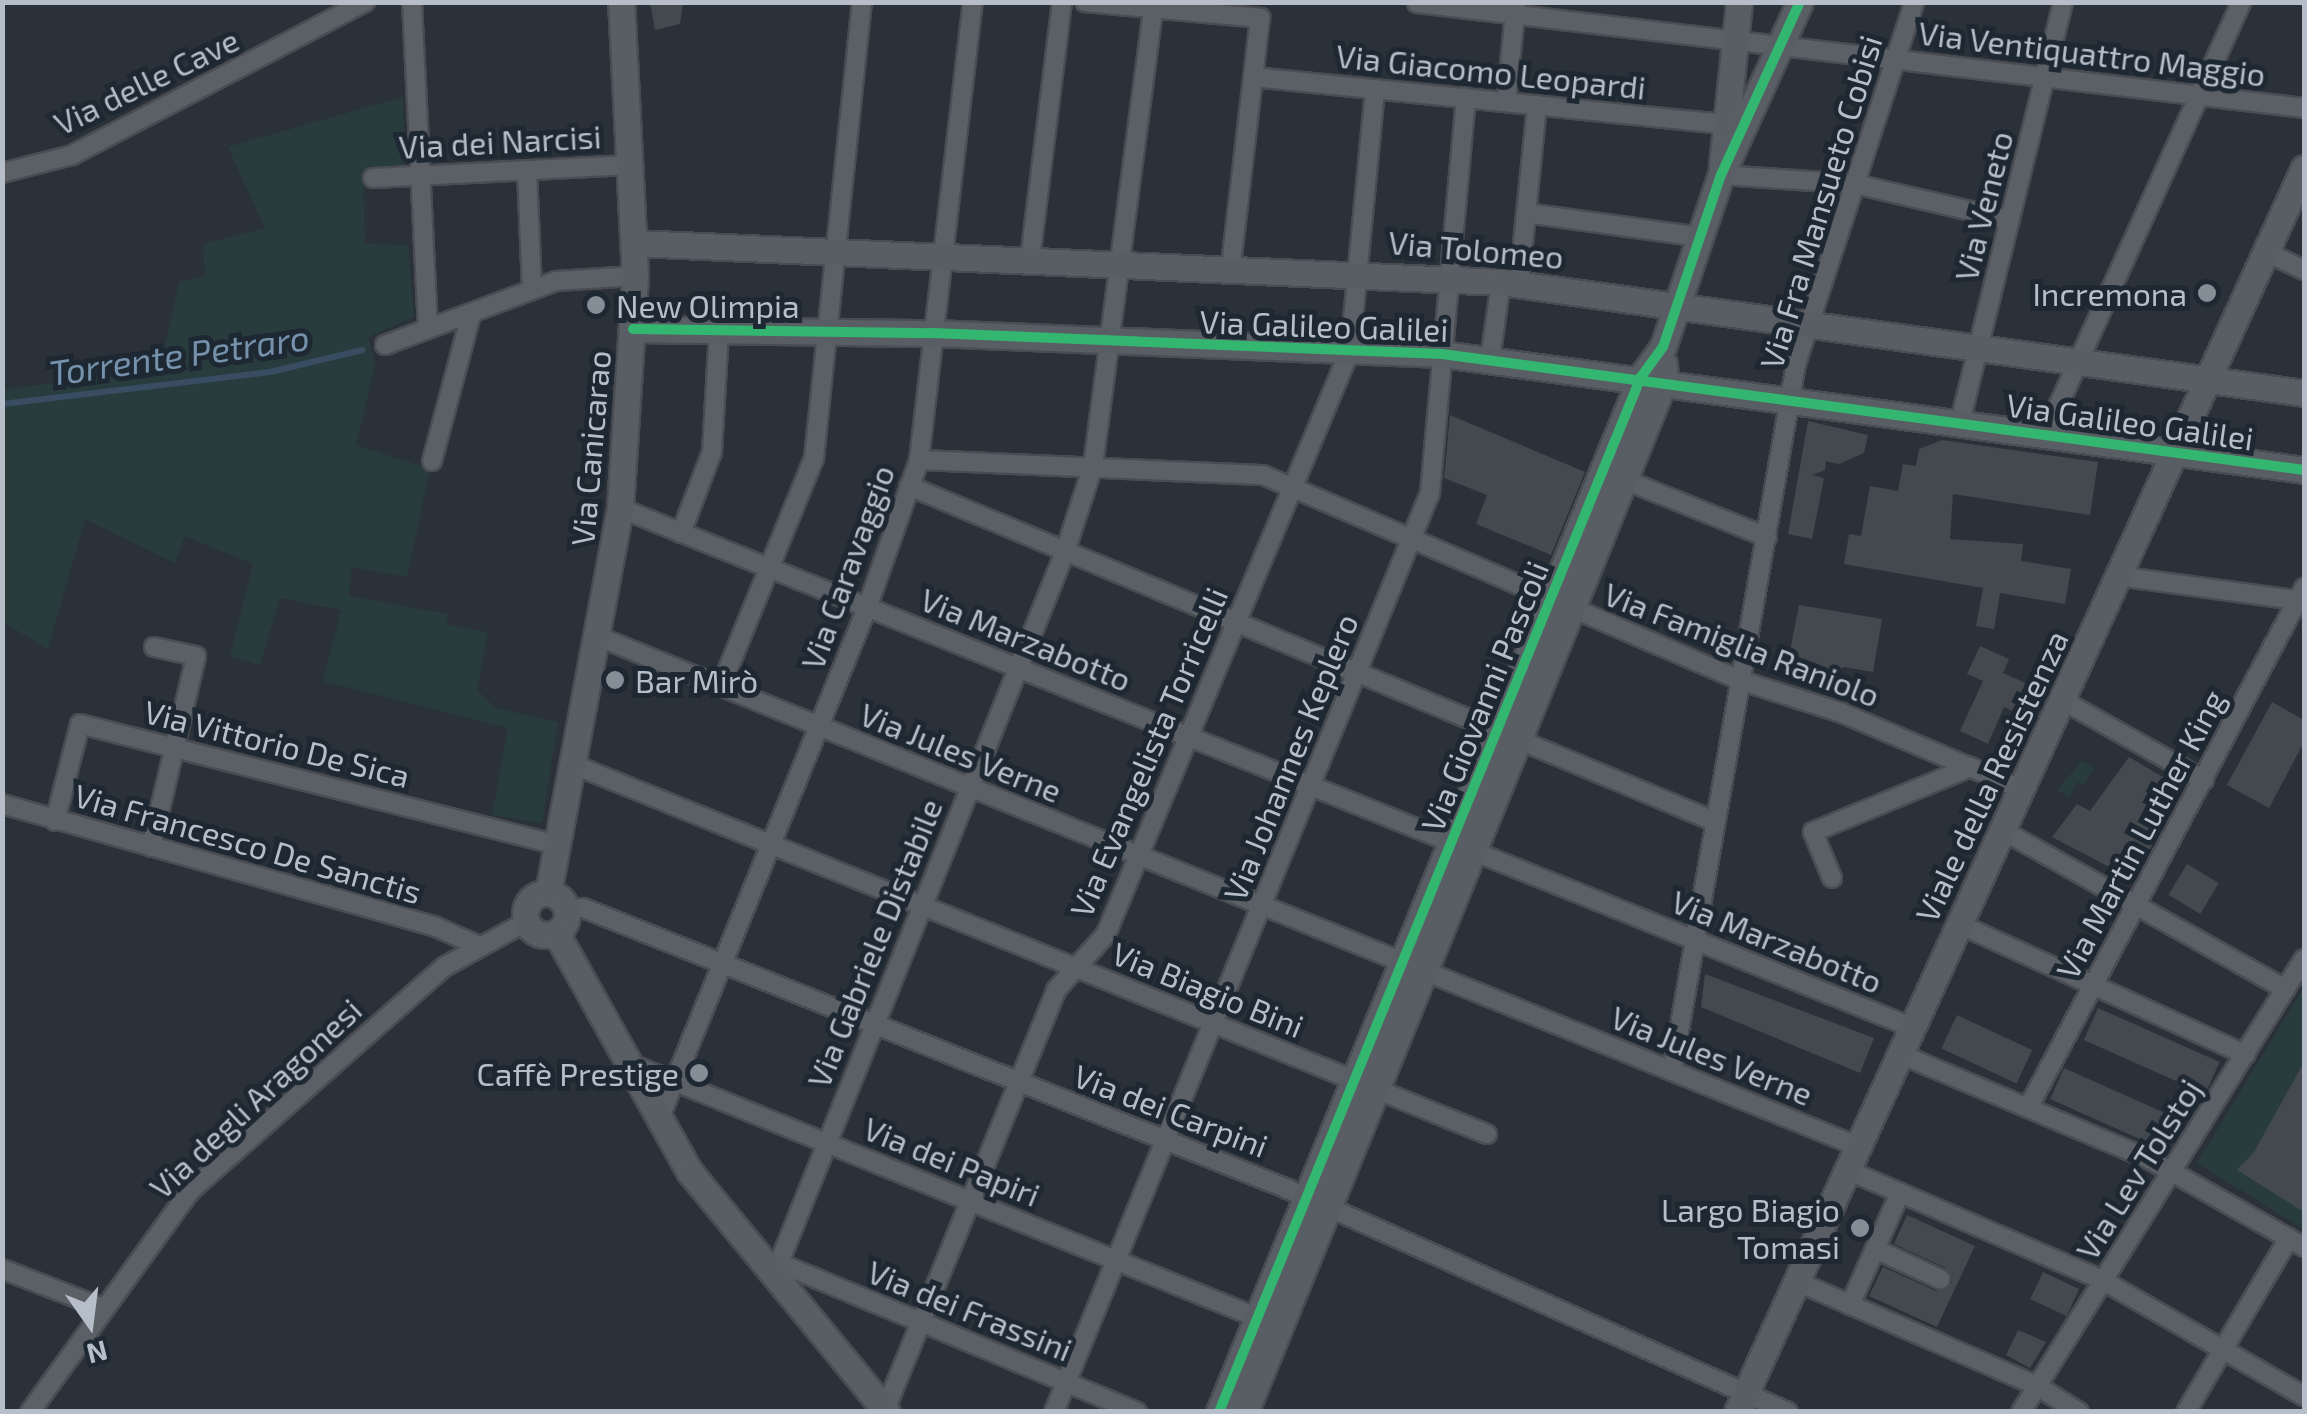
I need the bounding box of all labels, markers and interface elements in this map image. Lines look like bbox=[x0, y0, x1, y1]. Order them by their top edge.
street label: Via Ventiquattro Maggio bbox=[1916, 13, 2268, 93]
street label: Via delle Cave bbox=[47, 20, 245, 142]
street label: Via Fra Mansueto Cobisi bbox=[1751, 31, 1889, 373]
street label: Via Giacomo Leopardi bbox=[1334, 36, 1648, 106]
street label: Via dei Narcisi bbox=[398, 117, 602, 165]
street label: Via Veneto bbox=[1946, 127, 2020, 285]
street label: Via Tolomeo bbox=[1386, 222, 1566, 276]
place label: Incremona bbox=[2032, 274, 2187, 312]
marker: Incremona bbox=[2196, 282, 2218, 304]
place label: New Olimpia bbox=[616, 286, 800, 324]
marker: New Olimpia bbox=[585, 294, 607, 316]
street label: Via Galileo Galilei bbox=[1199, 301, 1449, 349]
water label: Torrente Petraro bbox=[46, 315, 312, 393]
street label: Via Canicarao bbox=[562, 349, 618, 547]
street label: Via Galileo Galilei bbox=[2004, 385, 2256, 457]
street label: Via Caravaggio bbox=[792, 460, 902, 674]
street label: Via Giovanni Pascoli bbox=[1412, 555, 1556, 837]
street label: Via Famiglia Raniolo bbox=[1599, 574, 1885, 714]
street label: Via Marzabotto bbox=[915, 579, 1137, 699]
street label: Via Evangelista Torricelli bbox=[1061, 581, 1235, 923]
street label: Via Johannes Keplero bbox=[1215, 608, 1365, 906]
street label: Viale della Resistenza bbox=[1907, 624, 2075, 928]
place label: Bar Mirò bbox=[635, 661, 759, 699]
marker: Bar Mirò bbox=[604, 669, 626, 691]
street label: Via Martin Luther King bbox=[2047, 683, 2233, 985]
street label: Via Vittorio De Sica bbox=[140, 691, 414, 795]
street label: Via Jules Verne bbox=[854, 694, 1068, 810]
street label: Via Francesco De Sanctis bbox=[70, 775, 426, 911]
street label: Via Gabriele Distabile bbox=[799, 793, 949, 1093]
street label: Via Marzabotto bbox=[1666, 881, 1888, 1001]
street label: Via Biagio Bini bbox=[1107, 933, 1309, 1045]
street label: Via degli Aragonesi bbox=[141, 990, 369, 1206]
street label: Via Jules Verne bbox=[1605, 997, 1819, 1113]
place label: Caffè Prestige bbox=[477, 1054, 679, 1092]
street label: Via dei Carpini bbox=[1069, 1055, 1273, 1165]
marker: Caffè Prestige bbox=[688, 1062, 710, 1084]
street label: Via Lev Tolstoj bbox=[2067, 1071, 2209, 1267]
street label: Via dei Papiri bbox=[858, 1108, 1046, 1214]
place label: Largo Biagio Tomasi bbox=[1661, 1191, 1840, 1266]
marker: Largo Biagio Tomasi bbox=[1849, 1217, 1871, 1239]
street label: Via dei Frassini bbox=[862, 1252, 1078, 1368]
north arrow bbox=[40, 1274, 140, 1374]
text: N bbox=[83, 1334, 111, 1372]

